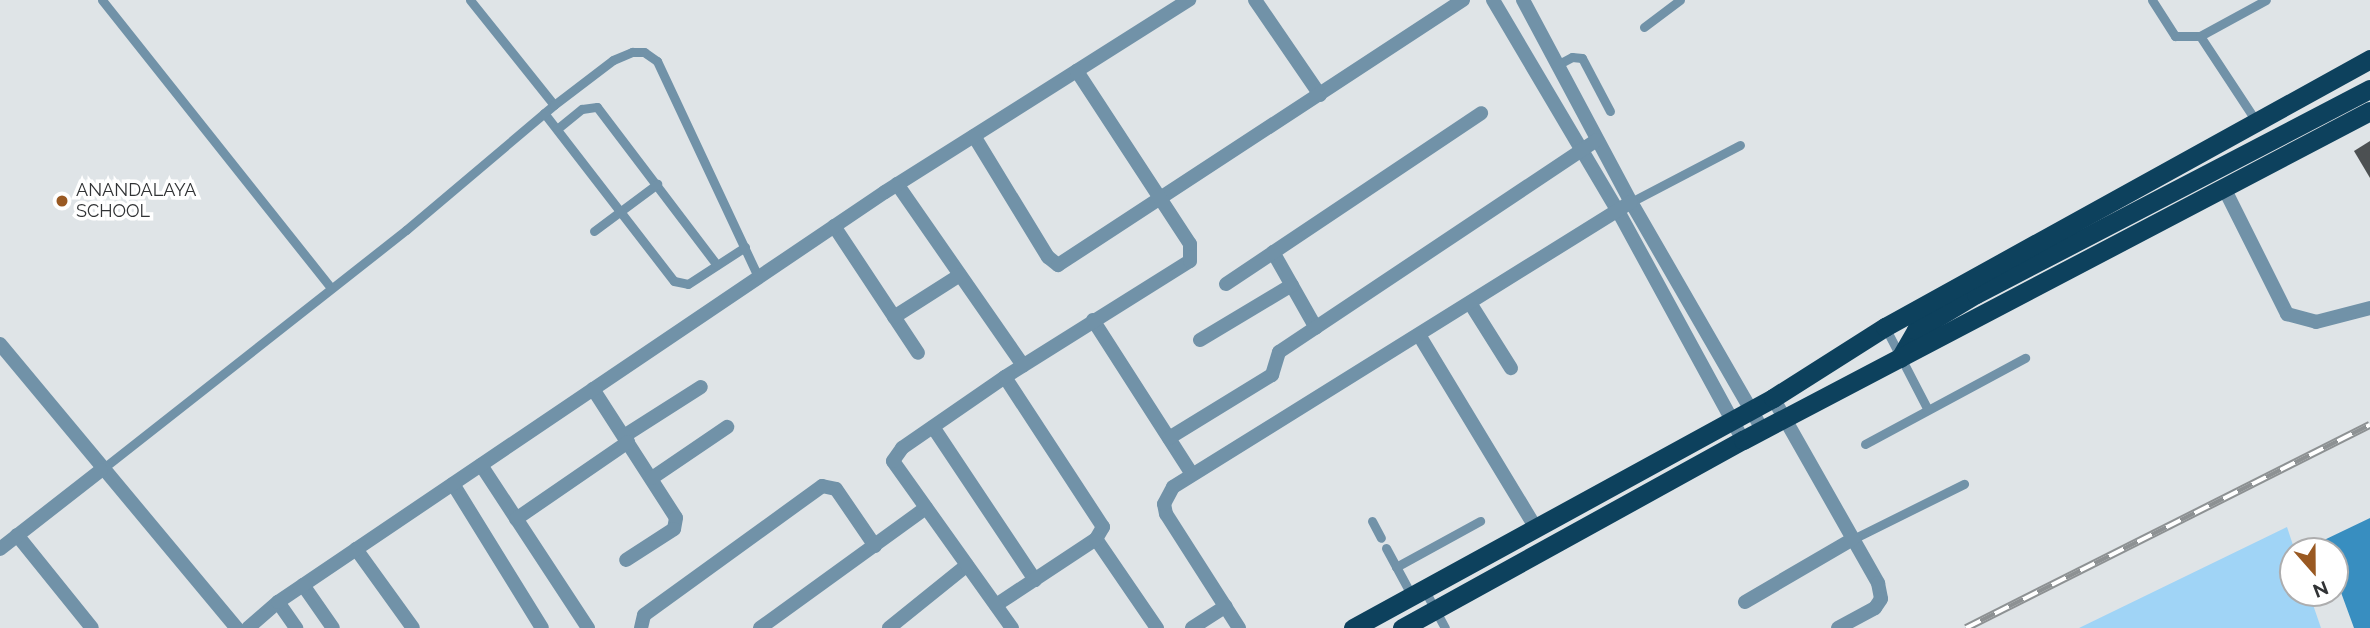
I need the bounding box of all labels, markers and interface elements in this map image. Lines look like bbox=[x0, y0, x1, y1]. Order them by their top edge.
place label: ANANDALAYA SCHOOL bbox=[76, 180, 196, 222]
marker: ANANDALAYA SCHOOL bbox=[54, 193, 70, 209]
north arrow bbox=[2279, 537, 2349, 607]
text: N bbox=[2310, 577, 2332, 603]

